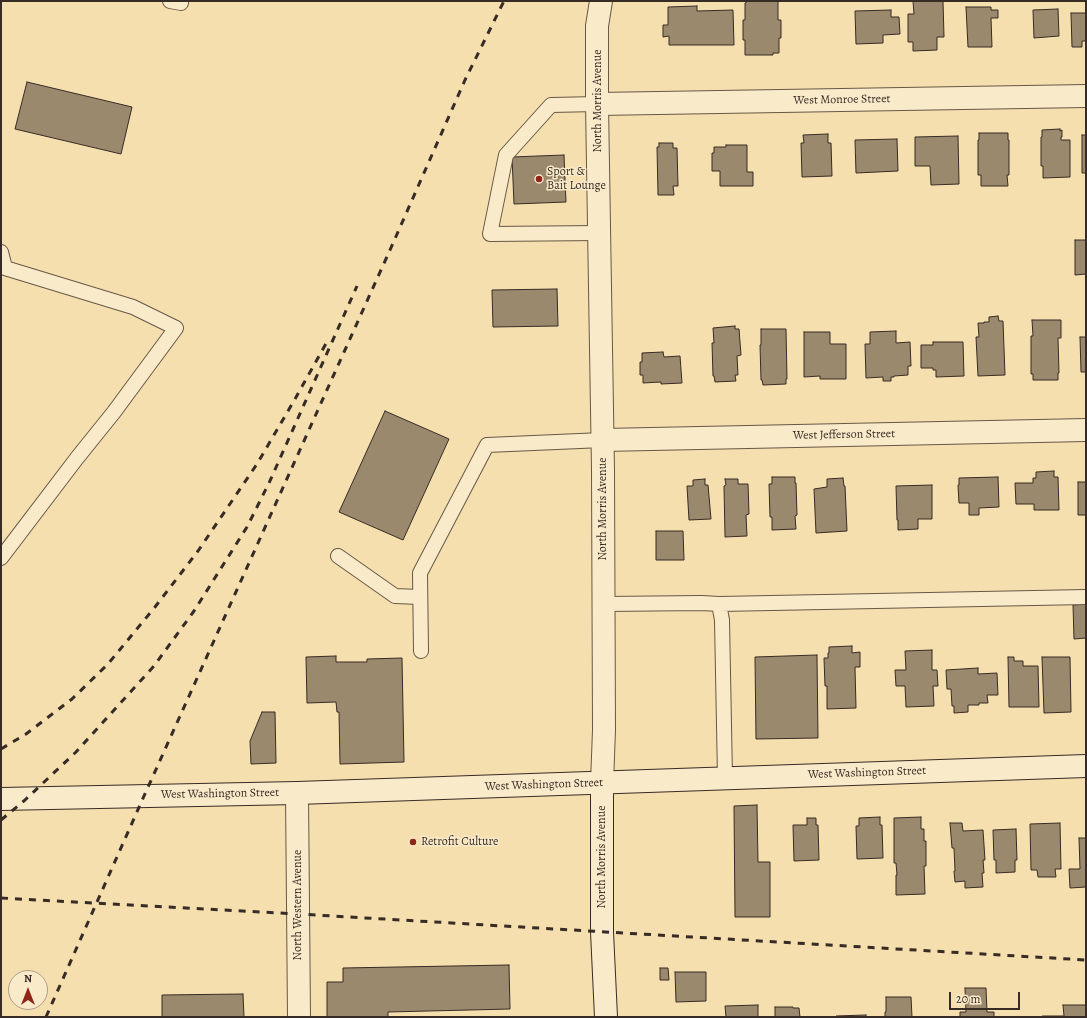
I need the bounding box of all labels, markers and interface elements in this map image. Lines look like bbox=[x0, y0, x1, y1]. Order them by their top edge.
street label: North Morris Avenue bbox=[591, 49, 605, 153]
street label: West Monroe Street bbox=[793, 92, 891, 108]
place label: Sport & Bait Lounge bbox=[547, 165, 606, 193]
marker: Sport & Bait Lounge bbox=[534, 174, 544, 184]
street label: West Jefferson Street bbox=[793, 427, 895, 443]
street label: North Morris Avenue bbox=[596, 457, 610, 561]
street label: West Washington Street bbox=[808, 764, 926, 782]
street label: West Washington Street bbox=[485, 776, 603, 794]
street label: West Washington Street bbox=[161, 786, 279, 802]
street label: North Morris Avenue bbox=[595, 805, 609, 909]
place label: Retrofit Culture bbox=[421, 835, 498, 849]
marker: Retrofit Culture bbox=[408, 837, 418, 847]
street label: North Western Avenue bbox=[291, 850, 305, 960]
north arrow bbox=[8, 970, 48, 1010]
text: N bbox=[24, 971, 32, 986]
scale bar bbox=[951, 984, 1022, 1010]
text: 20 m bbox=[956, 991, 980, 1007]

